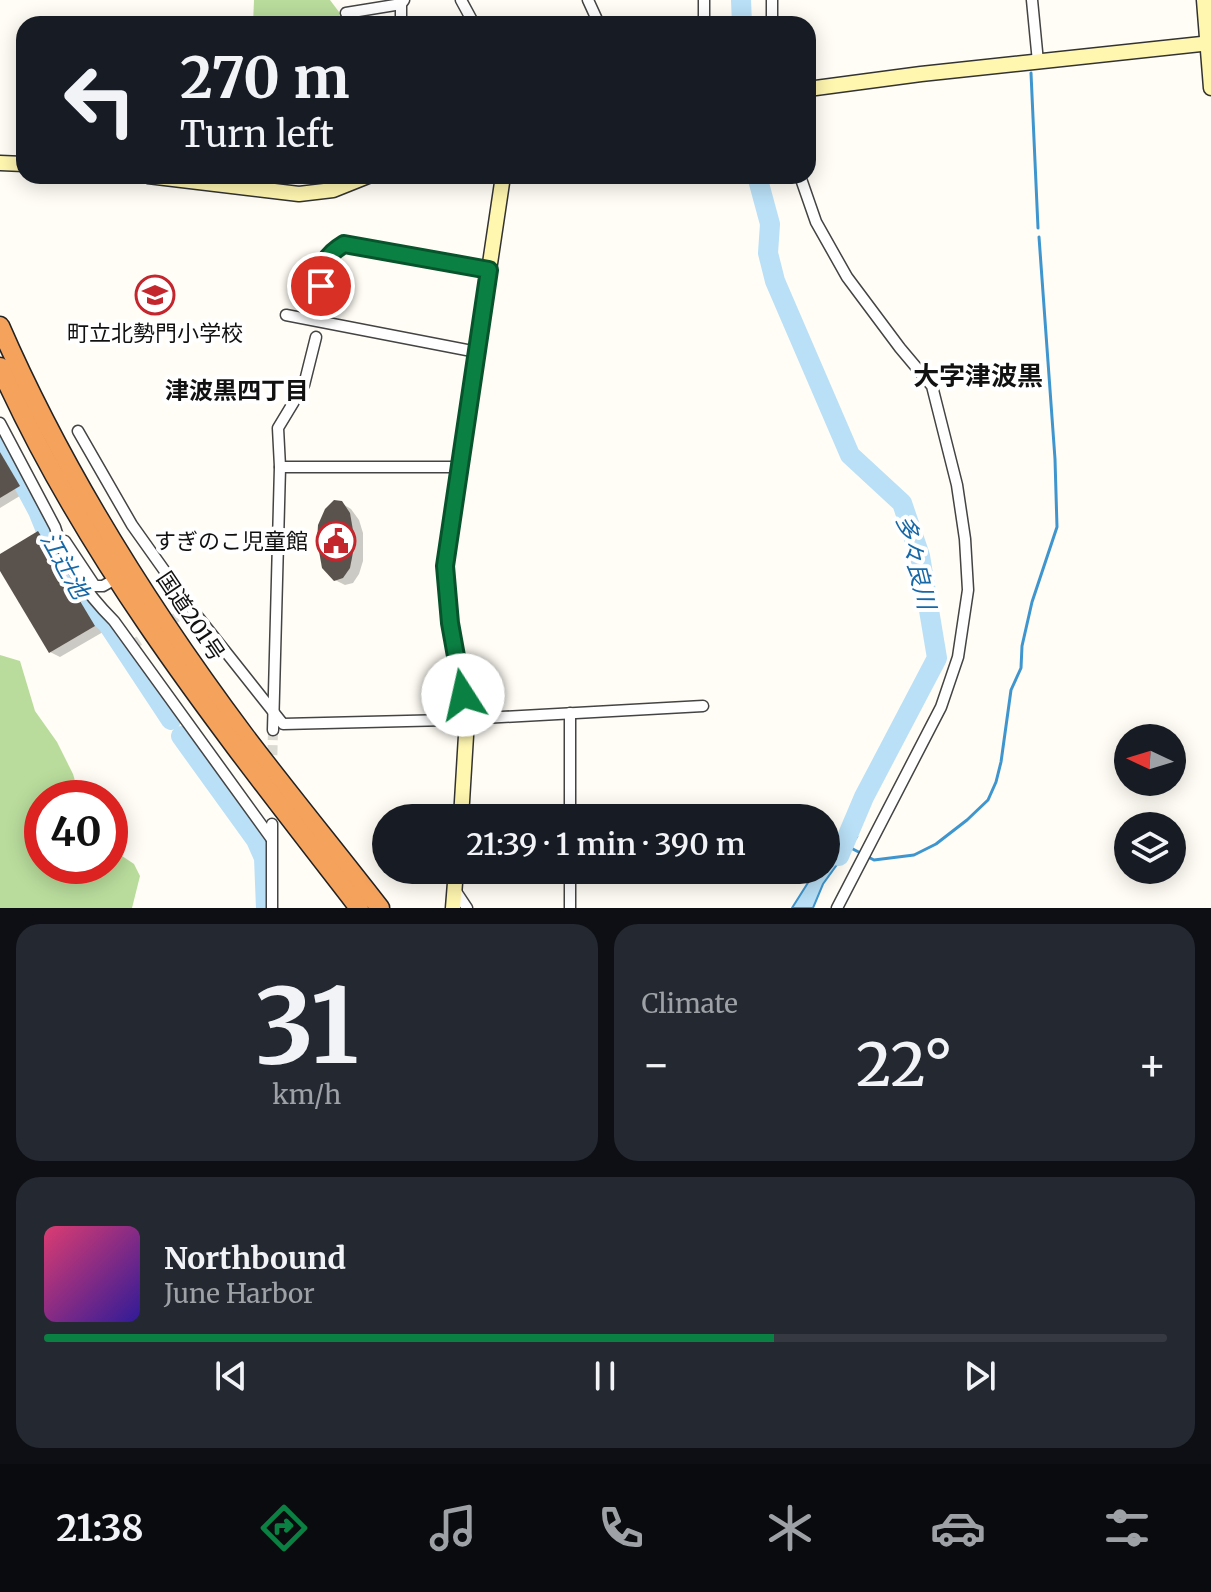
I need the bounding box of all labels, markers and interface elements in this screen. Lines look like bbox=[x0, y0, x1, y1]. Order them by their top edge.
text: 270 m bbox=[180, 43, 350, 113]
icon: left bbox=[48, 48, 152, 152]
text: Turn left bbox=[180, 112, 334, 157]
pin bbox=[287, 252, 355, 320]
icon: arrive bbox=[299, 264, 343, 308]
school or university icon: 町立北勢門小学校 bbox=[134, 274, 176, 316]
place label: 町立北勢門小学校 bbox=[67, 319, 243, 347]
district label: 大字津波黒 bbox=[913, 359, 1043, 392]
district label: 津波黒四丁目 bbox=[165, 375, 309, 406]
water label: 多々良川 bbox=[889, 512, 943, 615]
public building icon: すぎのこ児童館 bbox=[315, 520, 357, 562]
water label: 江辻池 bbox=[34, 526, 97, 606]
place label: すぎのこ児童館 bbox=[154, 527, 308, 555]
street label: 国道201号 bbox=[151, 566, 231, 666]
position arrow bbox=[421, 653, 505, 737]
north arrow bbox=[1114, 724, 1186, 796]
map controls bbox=[1114, 724, 1186, 884]
speed limit sign: 40 bbox=[24, 780, 128, 884]
button: layers bbox=[1114, 812, 1186, 884]
text: 21:39 · 1 min · 390 m bbox=[466, 825, 746, 863]
text: 31 bbox=[255, 961, 359, 1091]
text: Climate bbox=[642, 987, 738, 1020]
text: 22° bbox=[856, 1027, 952, 1102]
text: − bbox=[642, 1037, 671, 1092]
text: + bbox=[1138, 1037, 1167, 1092]
text: km/h bbox=[272, 1078, 341, 1111]
text: Northbound bbox=[164, 1239, 346, 1277]
text: June Harbor bbox=[164, 1277, 315, 1310]
icon: previous bbox=[209, 1354, 253, 1398]
icon: pause bbox=[583, 1354, 627, 1398]
icon: next bbox=[958, 1354, 1002, 1398]
icon: directions bbox=[256, 1500, 312, 1556]
icon: music bbox=[425, 1500, 481, 1556]
icon: phone bbox=[593, 1500, 649, 1556]
icon: climate bbox=[762, 1500, 818, 1556]
icon: car bbox=[930, 1500, 986, 1556]
icon: filters bbox=[1099, 1500, 1155, 1556]
text: 21:38 bbox=[56, 1506, 144, 1551]

